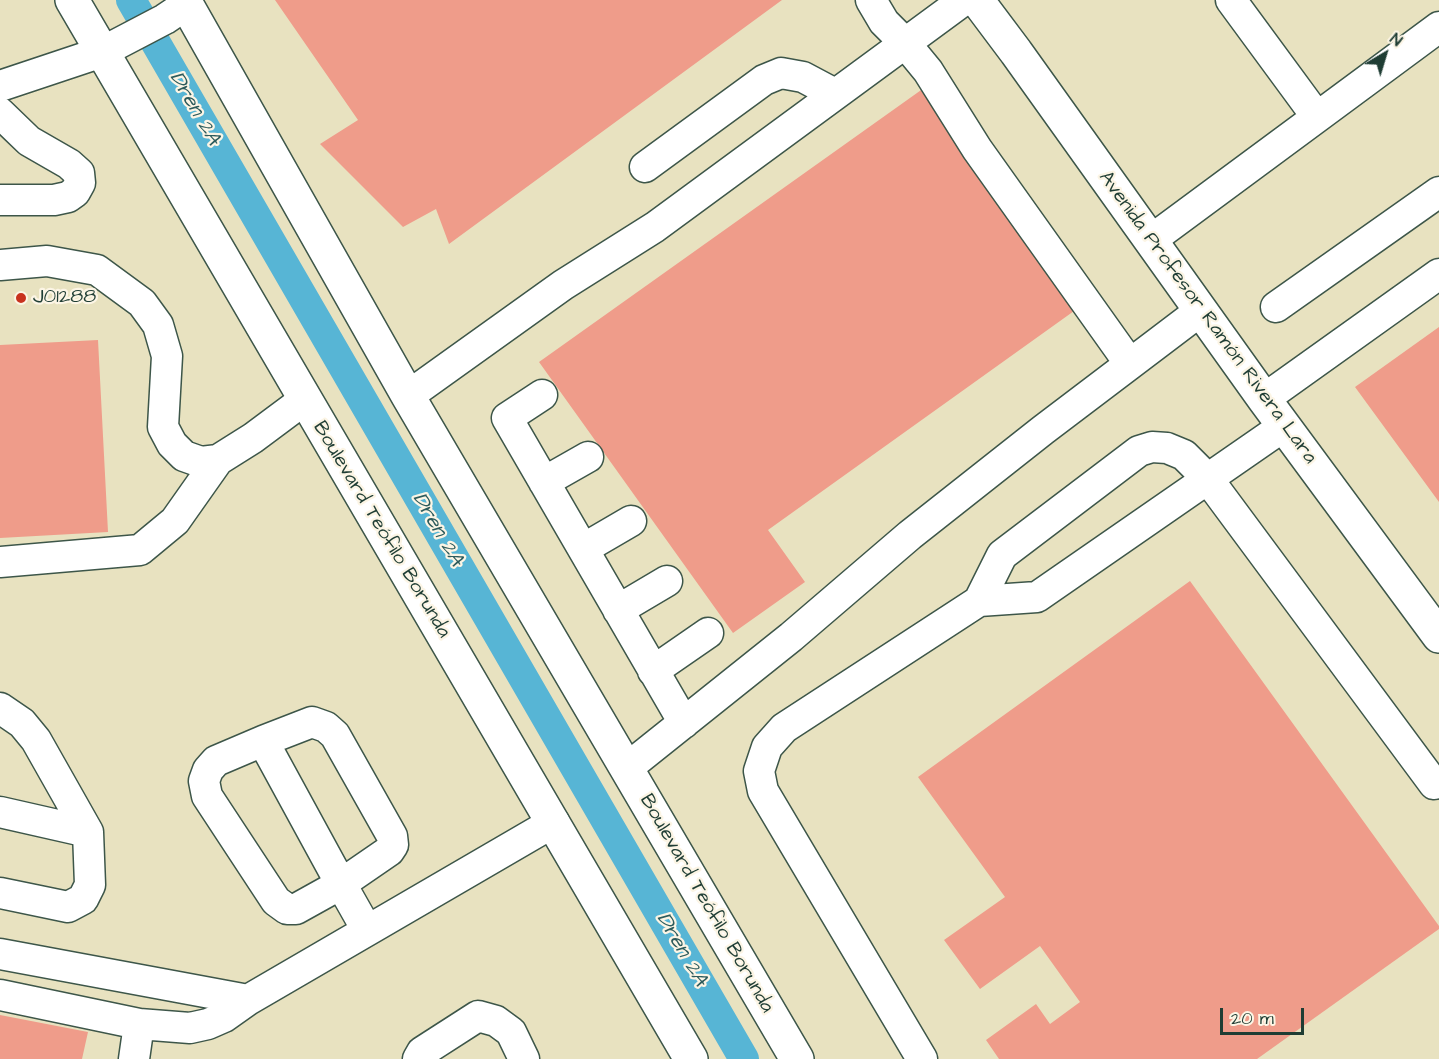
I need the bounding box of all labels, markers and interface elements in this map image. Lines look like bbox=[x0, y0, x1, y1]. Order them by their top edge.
north arrow bbox=[1355, 24, 1415, 84]
text: N bbox=[1385, 28, 1407, 52]
water label: Dren 2A bbox=[163, 68, 225, 150]
street label: Avenida Profesor Ramón Rivera Lara bbox=[1093, 167, 1321, 469]
place label: J01288 bbox=[33, 286, 96, 310]
marker: J01288 bbox=[14, 291, 28, 305]
street label: Boulevard Teófilo Borunda bbox=[307, 417, 455, 643]
water label: Dren 2A bbox=[406, 489, 468, 571]
street label: Boulevard Teófilo Borunda bbox=[634, 790, 778, 1018]
water label: Dren 2A bbox=[650, 909, 712, 991]
scale bar bbox=[1223, 996, 1307, 1034]
text: 20 m bbox=[1231, 1006, 1274, 1031]

